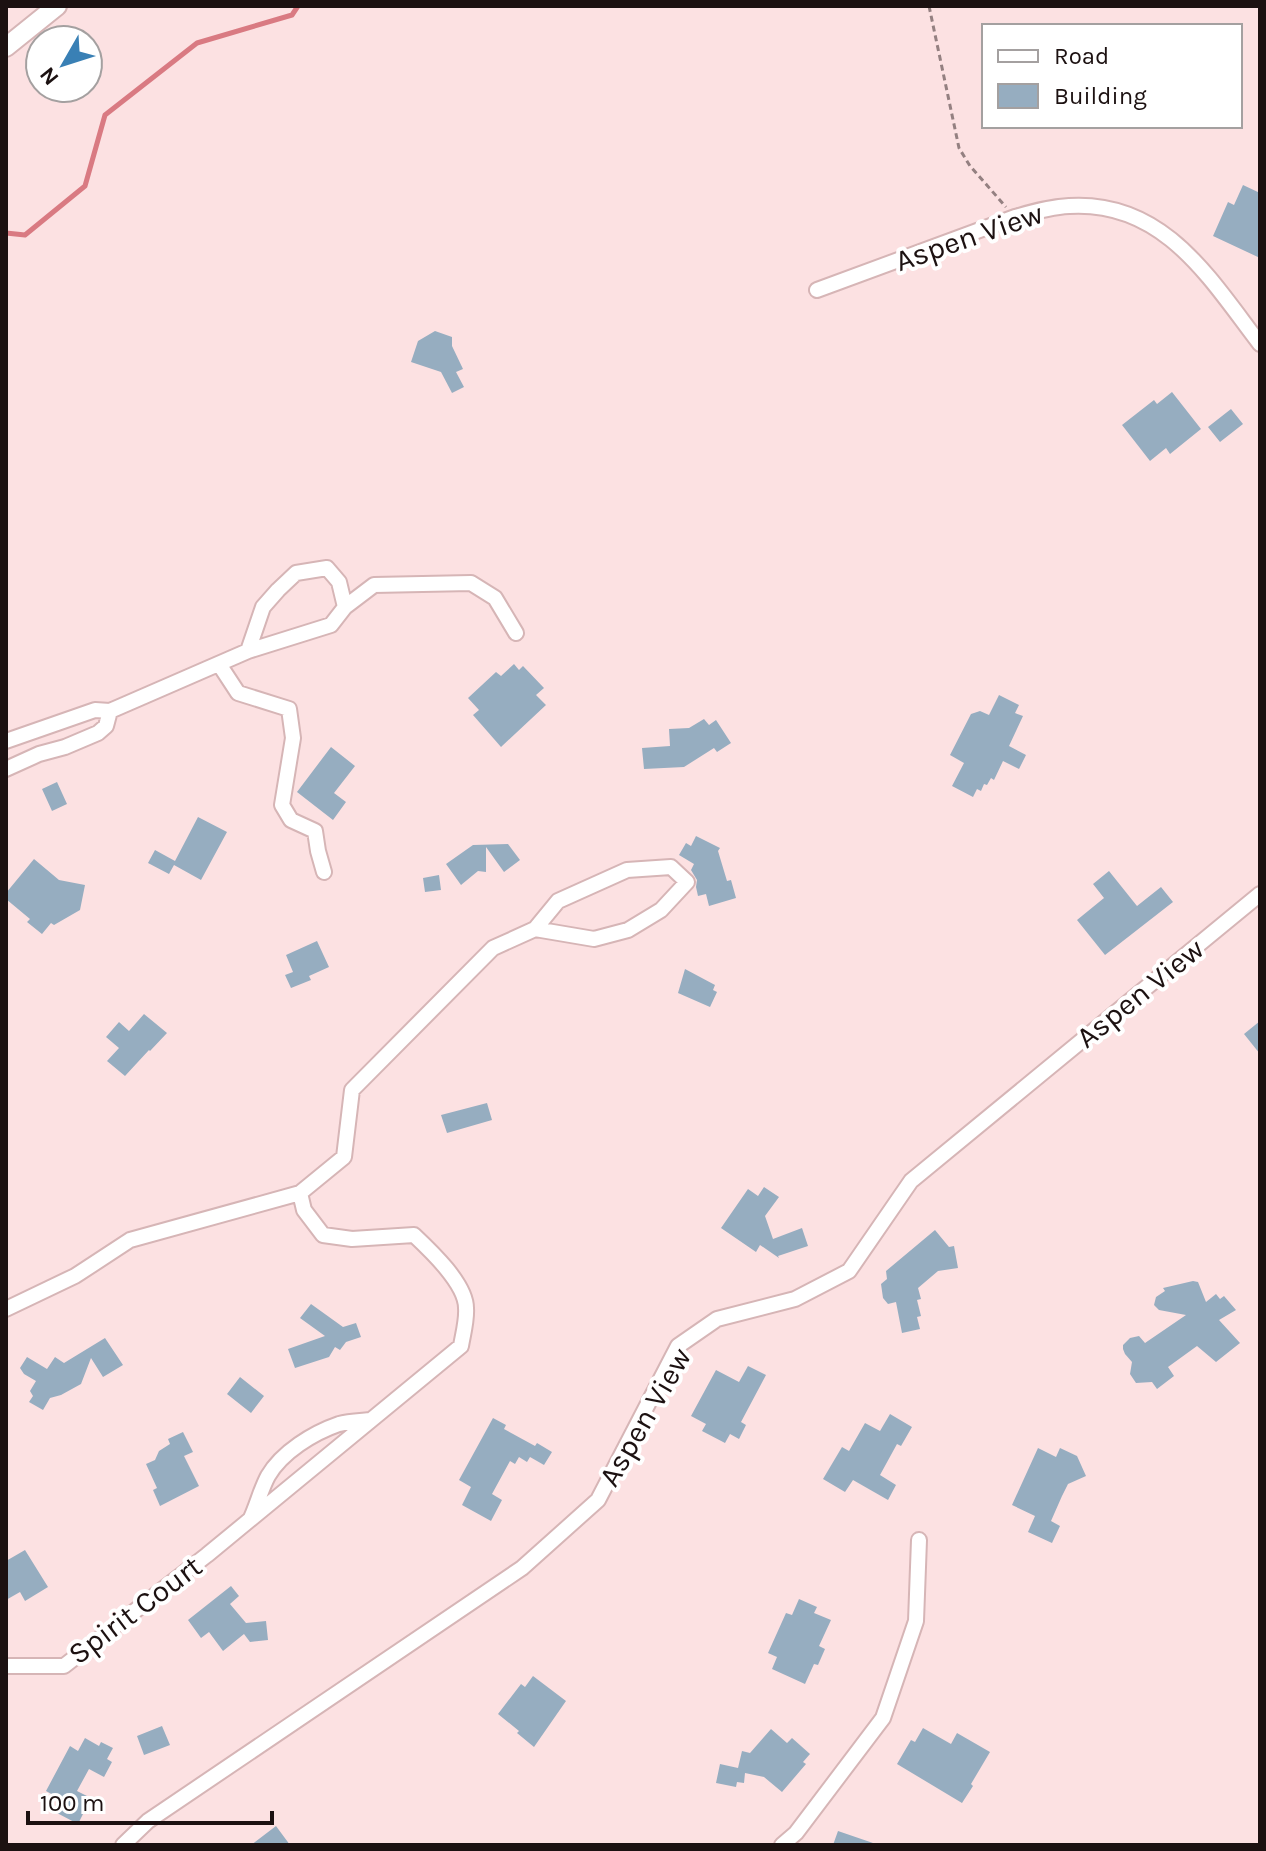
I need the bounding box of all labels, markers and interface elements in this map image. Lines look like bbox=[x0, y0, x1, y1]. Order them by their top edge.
north arrow bbox=[24, 24, 104, 104]
legend bbox=[982, 24, 1242, 128]
text: Road bbox=[1054, 42, 1109, 70]
text: N bbox=[34, 62, 64, 90]
text: Building bbox=[1054, 82, 1147, 110]
street label: Aspen View bbox=[890, 195, 1048, 279]
street label: Aspen View bbox=[1069, 930, 1211, 1055]
street label: Aspen View bbox=[591, 1341, 699, 1493]
street label: Spirit Court bbox=[61, 1548, 209, 1672]
scale bar bbox=[28, 1775, 272, 1825]
text: 100 m bbox=[40, 1789, 105, 1817]

